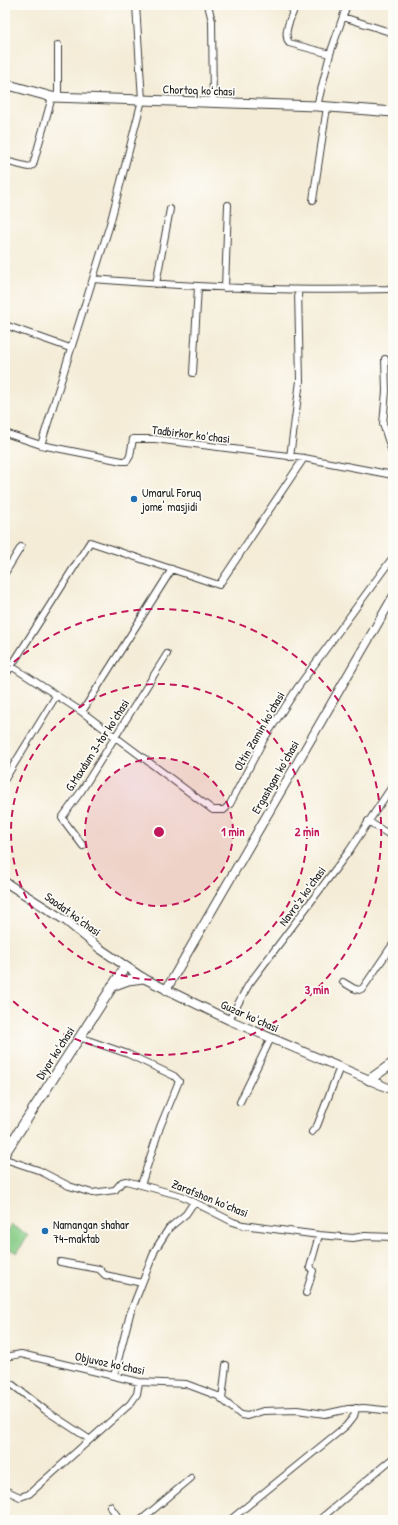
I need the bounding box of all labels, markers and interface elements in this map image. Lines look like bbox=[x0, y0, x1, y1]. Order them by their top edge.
street label: Chortoq koʻchasi bbox=[162, 80, 236, 100]
street label: Tadbirkor koʻchasi bbox=[151, 421, 231, 447]
place label: Umarul Foruq jome' masjidi bbox=[140, 484, 202, 515]
marker: Umarul Foruq jome' masjidi bbox=[129, 494, 139, 504]
street label: Oltin Zamin koʻchasi bbox=[229, 688, 289, 774]
street label: G.Maxdum 3-tor koʻchasi bbox=[61, 696, 133, 794]
street label: Ergashgan koʻchasi bbox=[247, 737, 303, 817]
text: 1 min bbox=[221, 823, 245, 840]
text: 2 min bbox=[295, 823, 320, 840]
centre of rings bbox=[152, 825, 166, 839]
street label: Navroʻz koʻchasi bbox=[275, 863, 329, 929]
street label: Saodat koʻchasi bbox=[42, 888, 104, 940]
text: 3 min bbox=[305, 981, 330, 998]
street label: Guzar koʻchasi bbox=[218, 996, 282, 1036]
street label: Diyor koʻchasi bbox=[32, 1023, 78, 1083]
street label: Zarafshon koʻchasi bbox=[169, 1175, 251, 1221]
place label: Namangan shahar 74-maktab bbox=[53, 1216, 130, 1247]
marker: Namangan shahar 74-maktab bbox=[40, 1226, 50, 1236]
street label: Objuvoz koʻchasi bbox=[74, 1347, 146, 1379]

